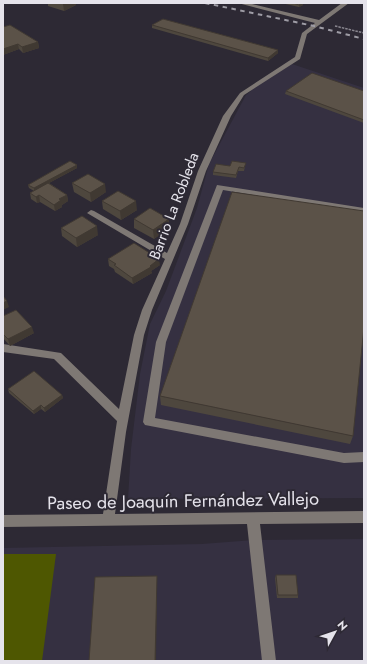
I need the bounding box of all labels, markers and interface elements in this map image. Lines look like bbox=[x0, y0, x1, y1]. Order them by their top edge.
street label: Barrio La Robleda bbox=[143, 149, 205, 263]
street label: Paseo de Joaquín Fernández Vallejo bbox=[47, 486, 319, 516]
north arrow bbox=[315, 612, 355, 652]
text: N bbox=[334, 617, 352, 634]

